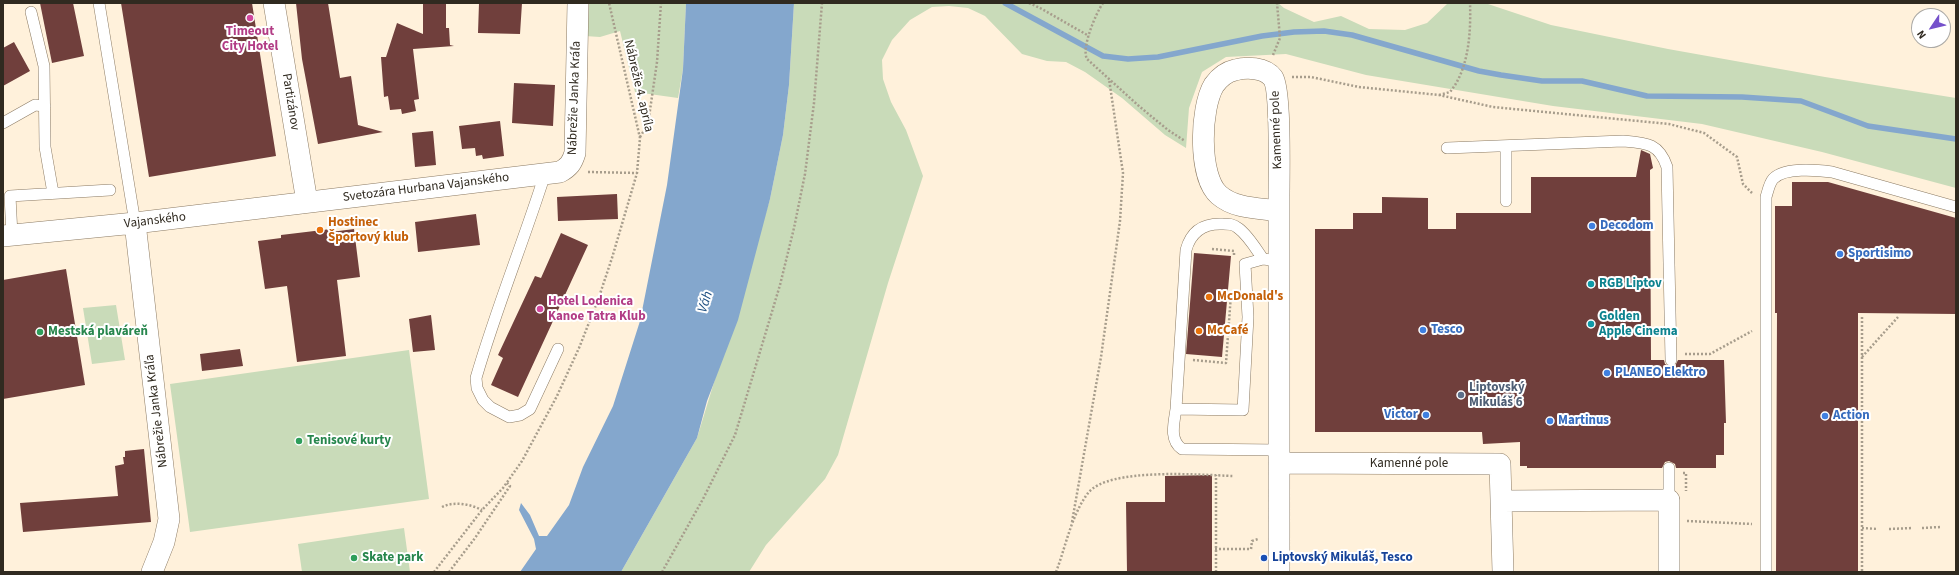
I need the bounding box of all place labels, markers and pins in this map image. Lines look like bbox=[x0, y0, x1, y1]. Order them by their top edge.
marker: Timeout City Hotel bbox=[245, 13, 255, 23]
place label: Timeout City Hotel bbox=[222, 24, 278, 55]
place label: Hostinec Športový klub bbox=[328, 215, 409, 246]
place label: Decodom bbox=[1600, 218, 1654, 234]
marker: Decodom bbox=[1587, 221, 1597, 231]
marker: Hostinec Športový klub bbox=[315, 225, 325, 235]
place label: Sportisimo bbox=[1848, 246, 1911, 262]
marker: Sportisimo bbox=[1835, 249, 1845, 259]
place label: RGB Liptov bbox=[1599, 276, 1662, 292]
marker: RGB Liptov bbox=[1586, 279, 1596, 289]
place label: McDonald's bbox=[1217, 289, 1283, 305]
marker: McDonald's bbox=[1204, 292, 1214, 302]
place label: Hotel Lodenica Kanoe Tatra Klub bbox=[548, 294, 646, 325]
marker: Hotel Lodenica Kanoe Tatra Klub bbox=[535, 304, 545, 314]
place label: Golden Apple Cinema bbox=[1599, 309, 1678, 340]
marker: Golden Apple Cinema bbox=[1586, 319, 1596, 329]
place label: Tesco bbox=[1431, 322, 1463, 338]
place label: McCafé bbox=[1207, 323, 1248, 339]
place label: Mestská plaváreň bbox=[48, 324, 148, 340]
marker: Tesco bbox=[1418, 325, 1428, 335]
marker: McCafé bbox=[1194, 326, 1204, 336]
marker: Mestská plaváreň bbox=[35, 327, 45, 337]
place label: PLANEO Elektro bbox=[1615, 365, 1706, 381]
marker: PLANEO Elektro bbox=[1602, 368, 1612, 378]
place label: Liptovský Mikuláš 6 bbox=[1469, 380, 1525, 411]
marker: Liptovský Mikuláš 6 bbox=[1456, 390, 1466, 400]
place label: Victor bbox=[1384, 407, 1418, 423]
place label: Action bbox=[1833, 408, 1870, 424]
marker: Victor bbox=[1421, 410, 1431, 420]
marker: Action bbox=[1820, 411, 1830, 421]
place label: Martinus bbox=[1558, 413, 1609, 429]
marker: Martinus bbox=[1545, 416, 1555, 426]
place label: Tenisové kurty bbox=[307, 433, 391, 449]
marker: Tenisové kurty bbox=[294, 436, 304, 446]
place label: Skate park bbox=[362, 550, 423, 566]
place label: Liptovský Mikuláš, Tesco bbox=[1272, 550, 1413, 566]
marker: Skate park bbox=[349, 553, 359, 563]
marker: Liptovský Mikuláš, Tesco bbox=[1259, 553, 1269, 563]

